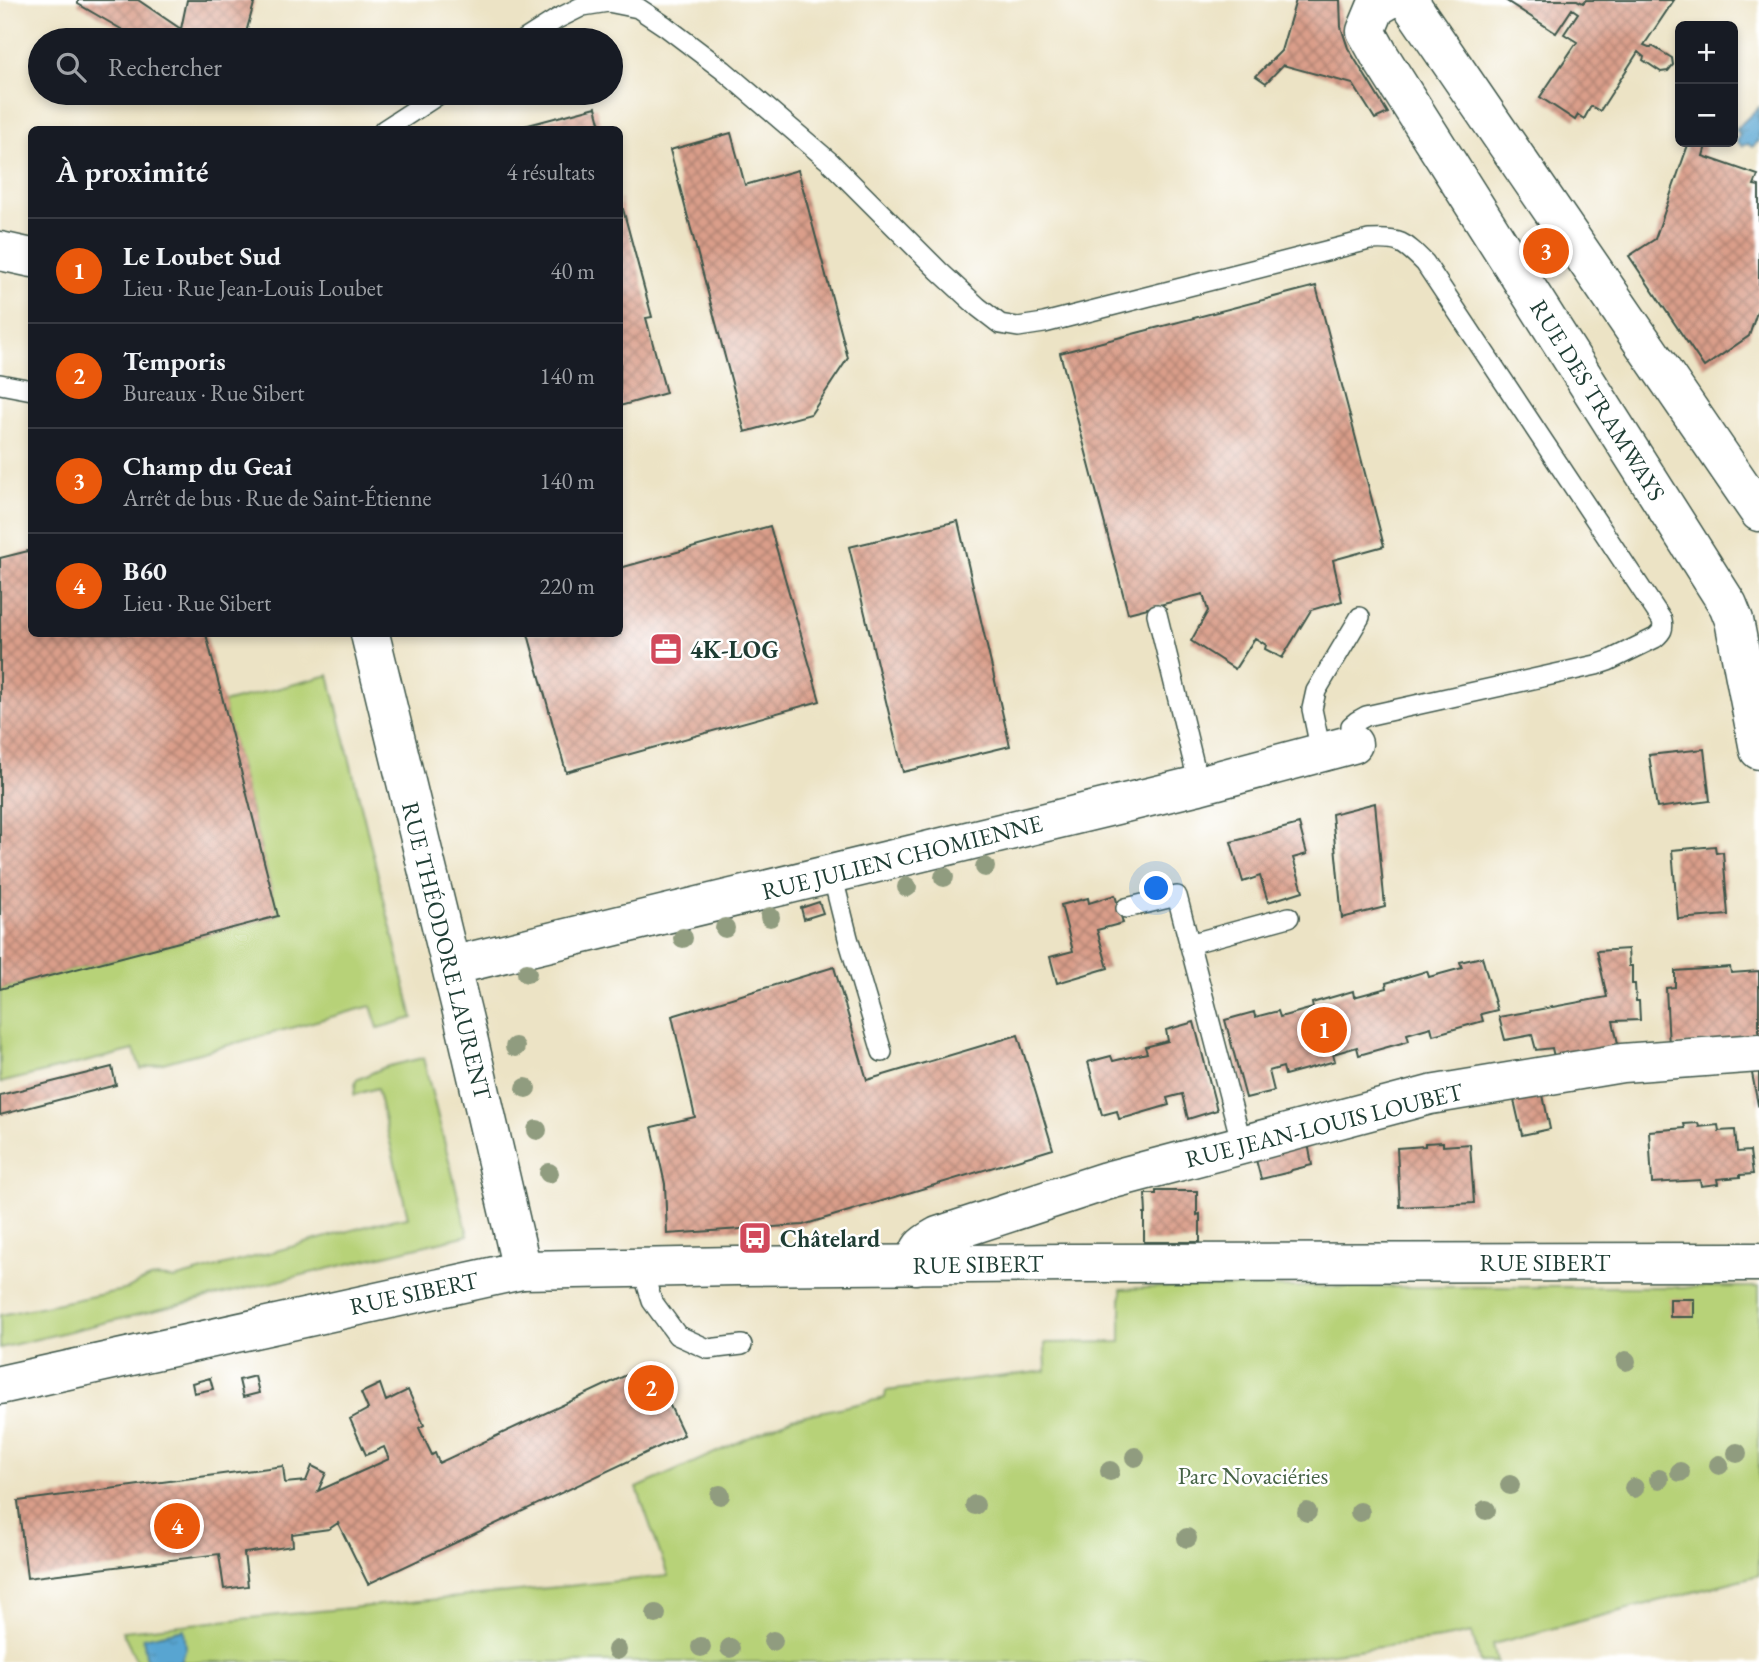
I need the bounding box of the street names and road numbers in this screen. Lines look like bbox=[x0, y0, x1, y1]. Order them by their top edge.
street label: RUE DES TRAMWAYS bbox=[1523, 293, 1673, 507]
street label: RUE THÉODORE LAURENT bbox=[395, 799, 499, 1104]
street label: RUE JULIEN CHOMIENNE bbox=[758, 807, 1046, 907]
street label: RUE JEAN-LOUIS LOUBET bbox=[1182, 1075, 1467, 1175]
street label: RUE SIBERT bbox=[912, 1247, 1045, 1281]
street label: RUE SIBERT bbox=[1480, 1247, 1611, 1278]
street label: RUE SIBERT bbox=[347, 1264, 482, 1322]

